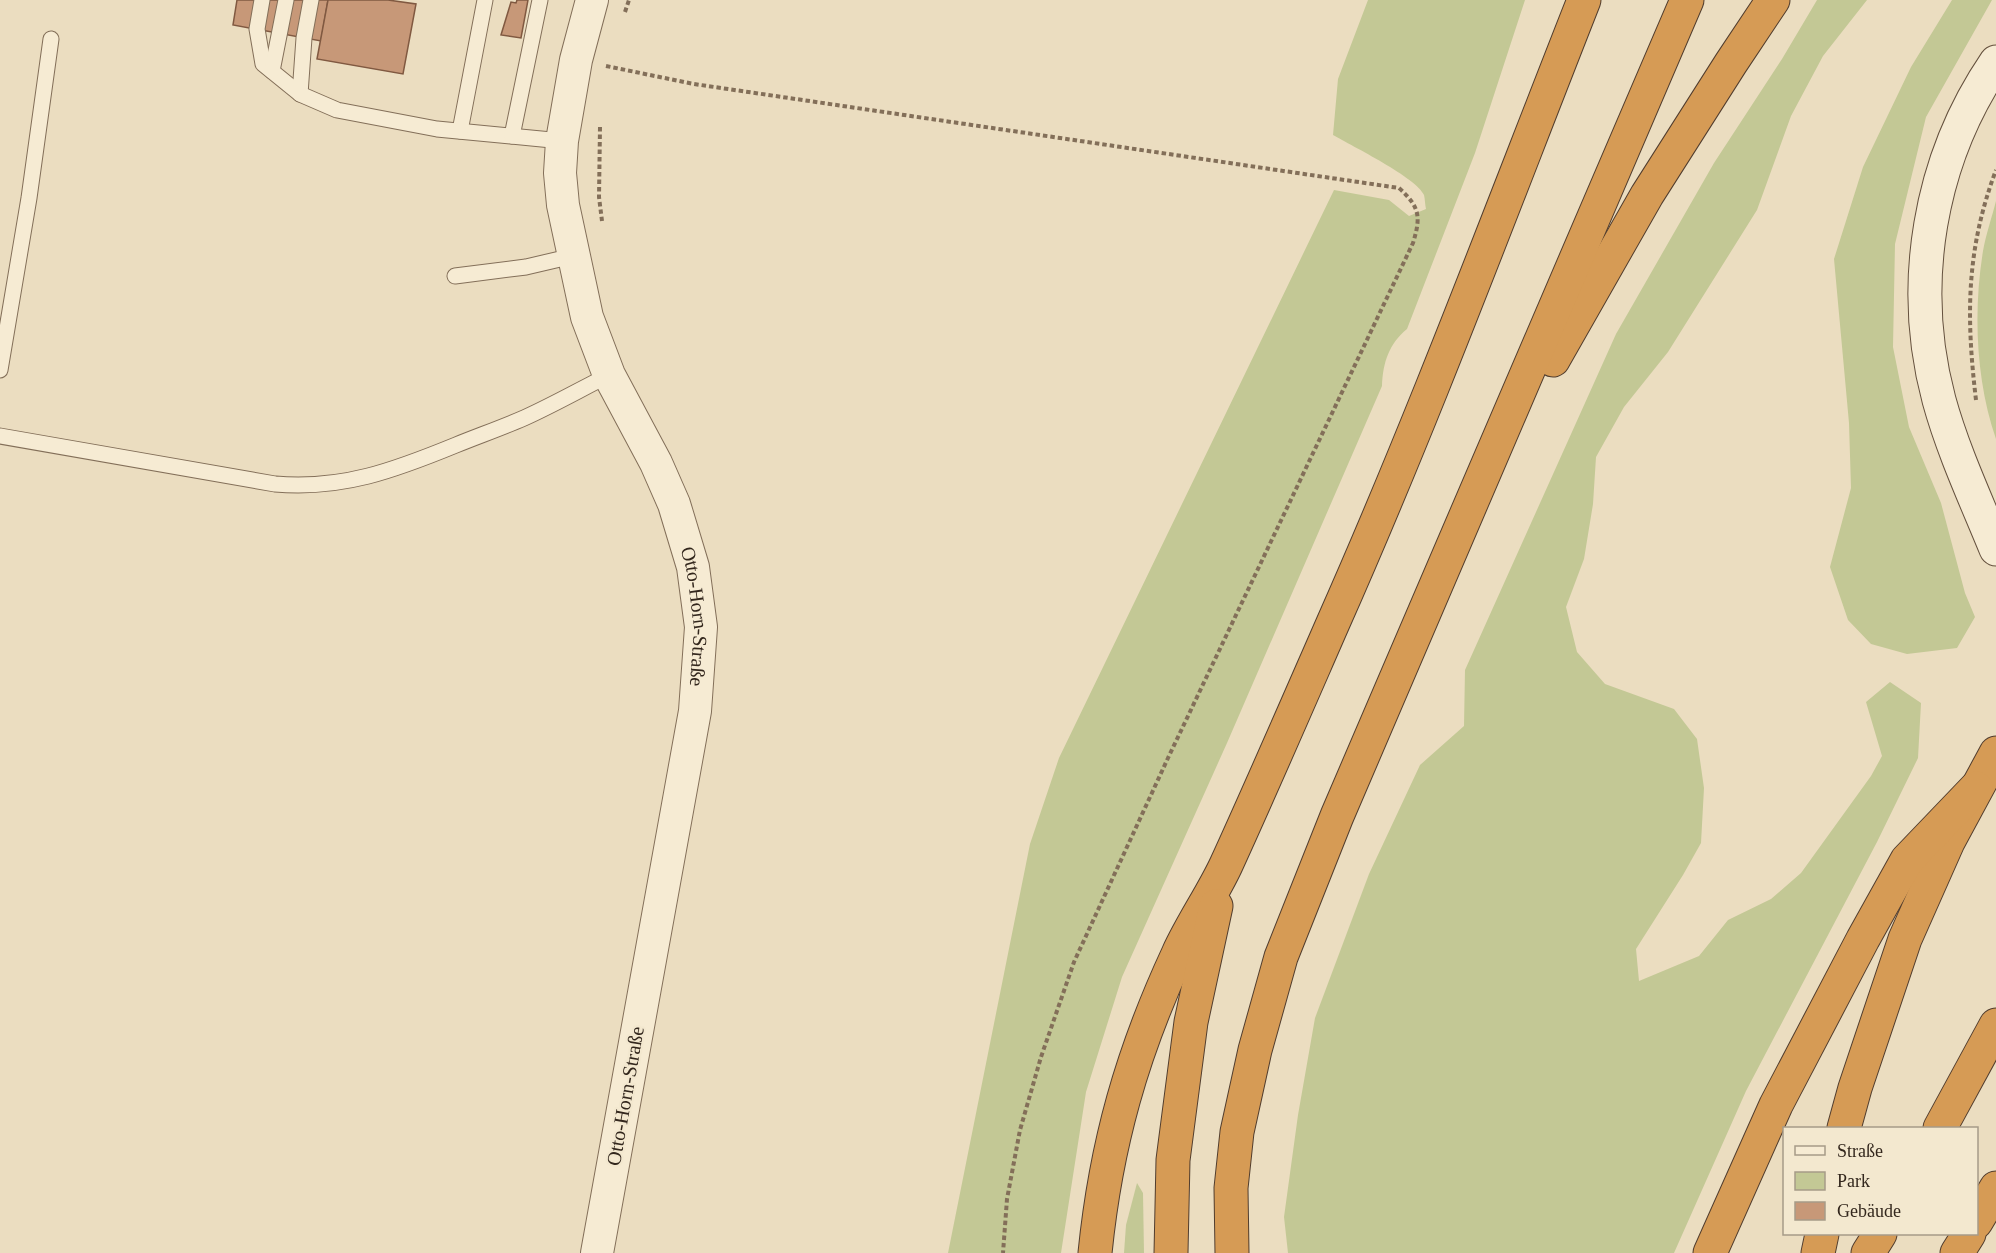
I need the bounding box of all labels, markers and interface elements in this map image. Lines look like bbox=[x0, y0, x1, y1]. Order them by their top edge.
street label: Otto-Horn-Straße bbox=[676, 544, 712, 687]
street label: Otto-Horn-Straße bbox=[602, 1025, 648, 1167]
legend bbox=[1783, 1127, 1978, 1235]
text: Straße bbox=[1837, 1141, 1883, 1161]
text: Park bbox=[1837, 1171, 1870, 1191]
text: Gebäude bbox=[1837, 1201, 1901, 1221]

